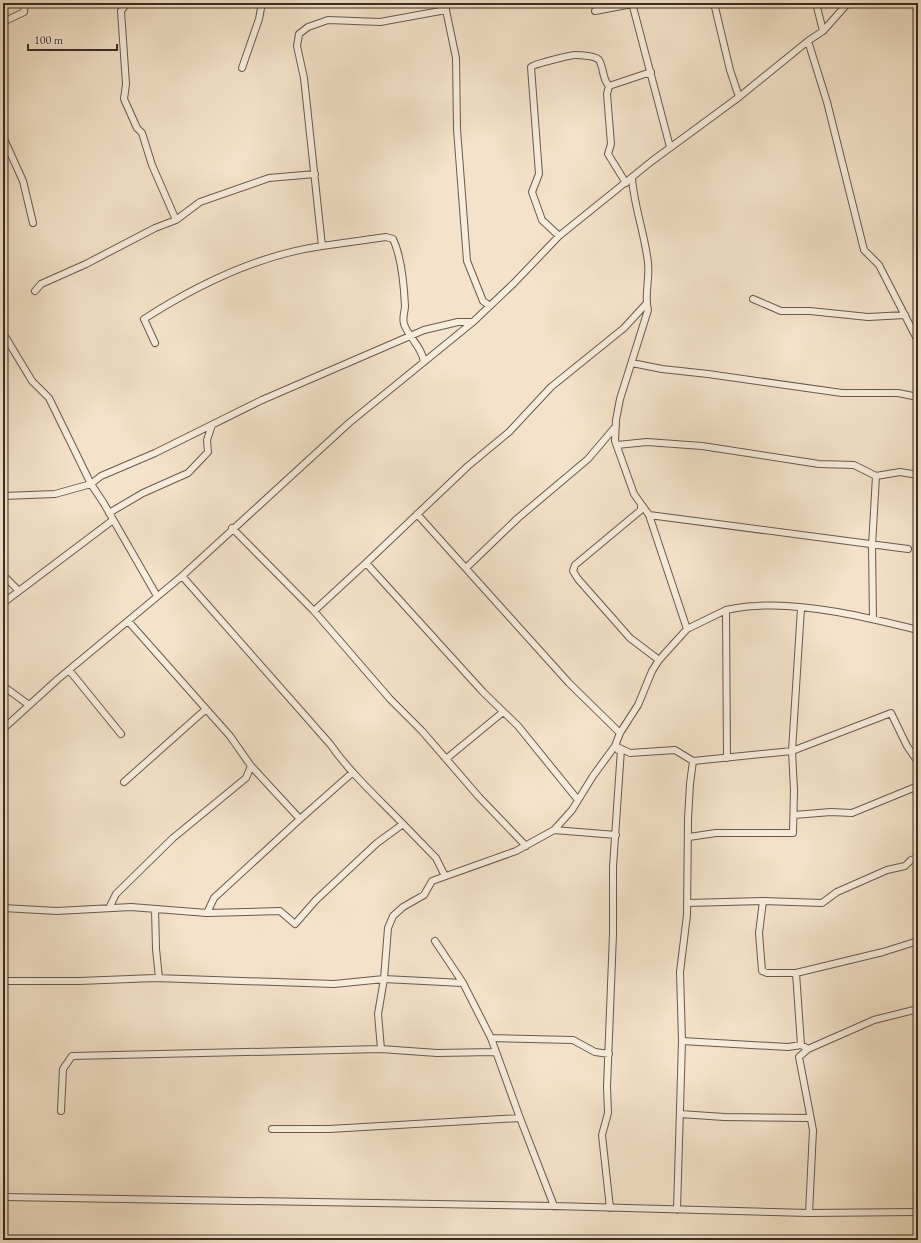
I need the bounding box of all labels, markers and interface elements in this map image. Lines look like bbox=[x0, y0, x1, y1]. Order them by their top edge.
scale bar bbox=[28, 26, 117, 52]
text: 100 m bbox=[34, 32, 64, 48]

